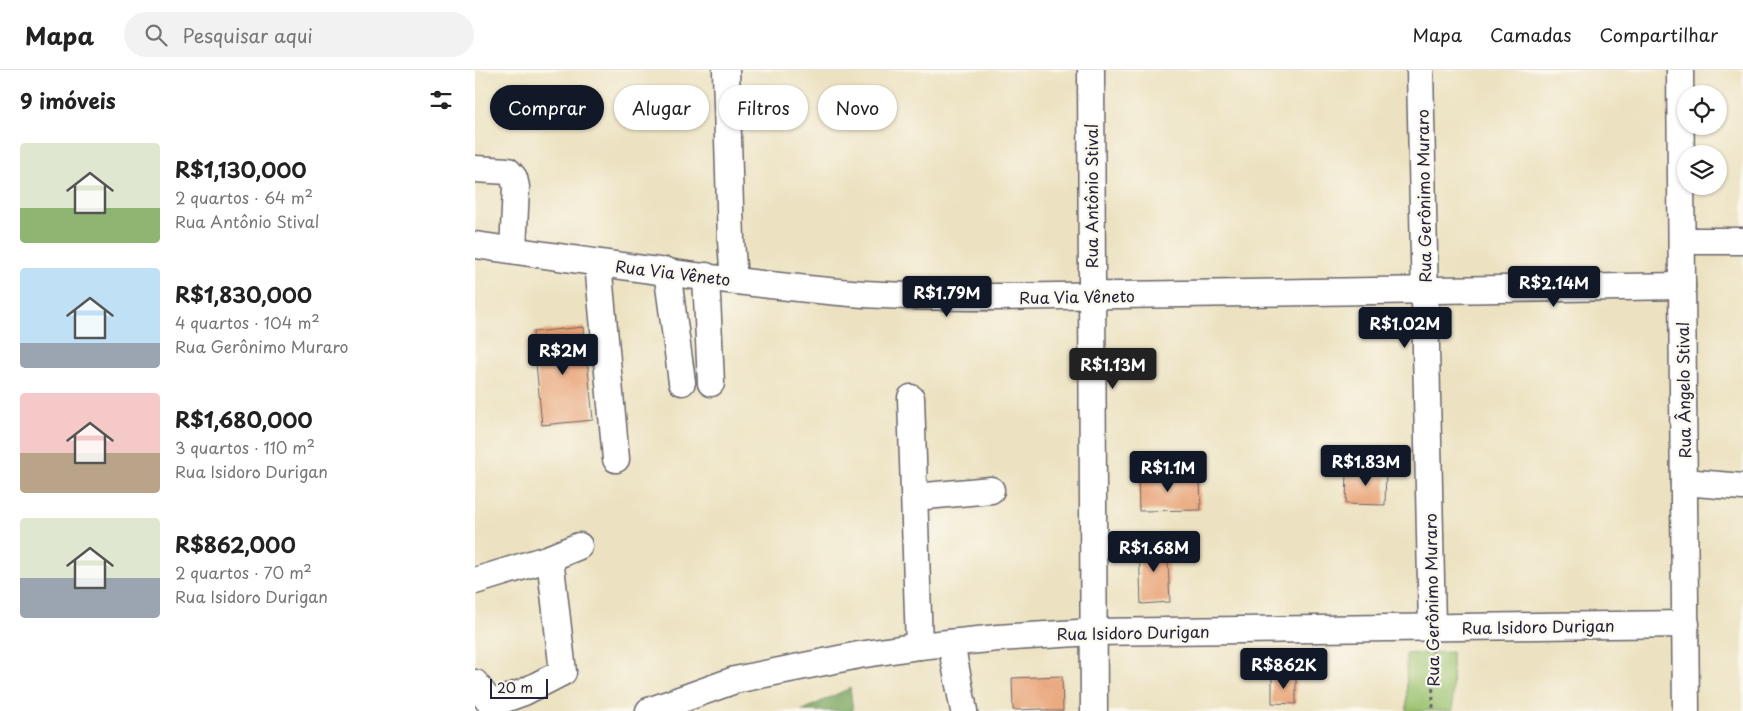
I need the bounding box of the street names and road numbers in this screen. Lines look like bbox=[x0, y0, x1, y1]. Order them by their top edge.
street label: Rua Gerônimo Muraro bbox=[1409, 109, 1437, 283]
street label: Rua Antônio Stival bbox=[1079, 124, 1103, 268]
street label: Rua Via Vêneto bbox=[614, 253, 732, 291]
street label: Rua Via Vêneto bbox=[1019, 283, 1135, 309]
street label: Rua Ângelo Stival bbox=[1670, 322, 1696, 458]
street label: Rua Gerônimo Muraro bbox=[1417, 513, 1445, 687]
street label: Rua Isidoro Durigan bbox=[1461, 613, 1615, 639]
street label: Rua Isidoro Durigan bbox=[1056, 619, 1210, 645]

